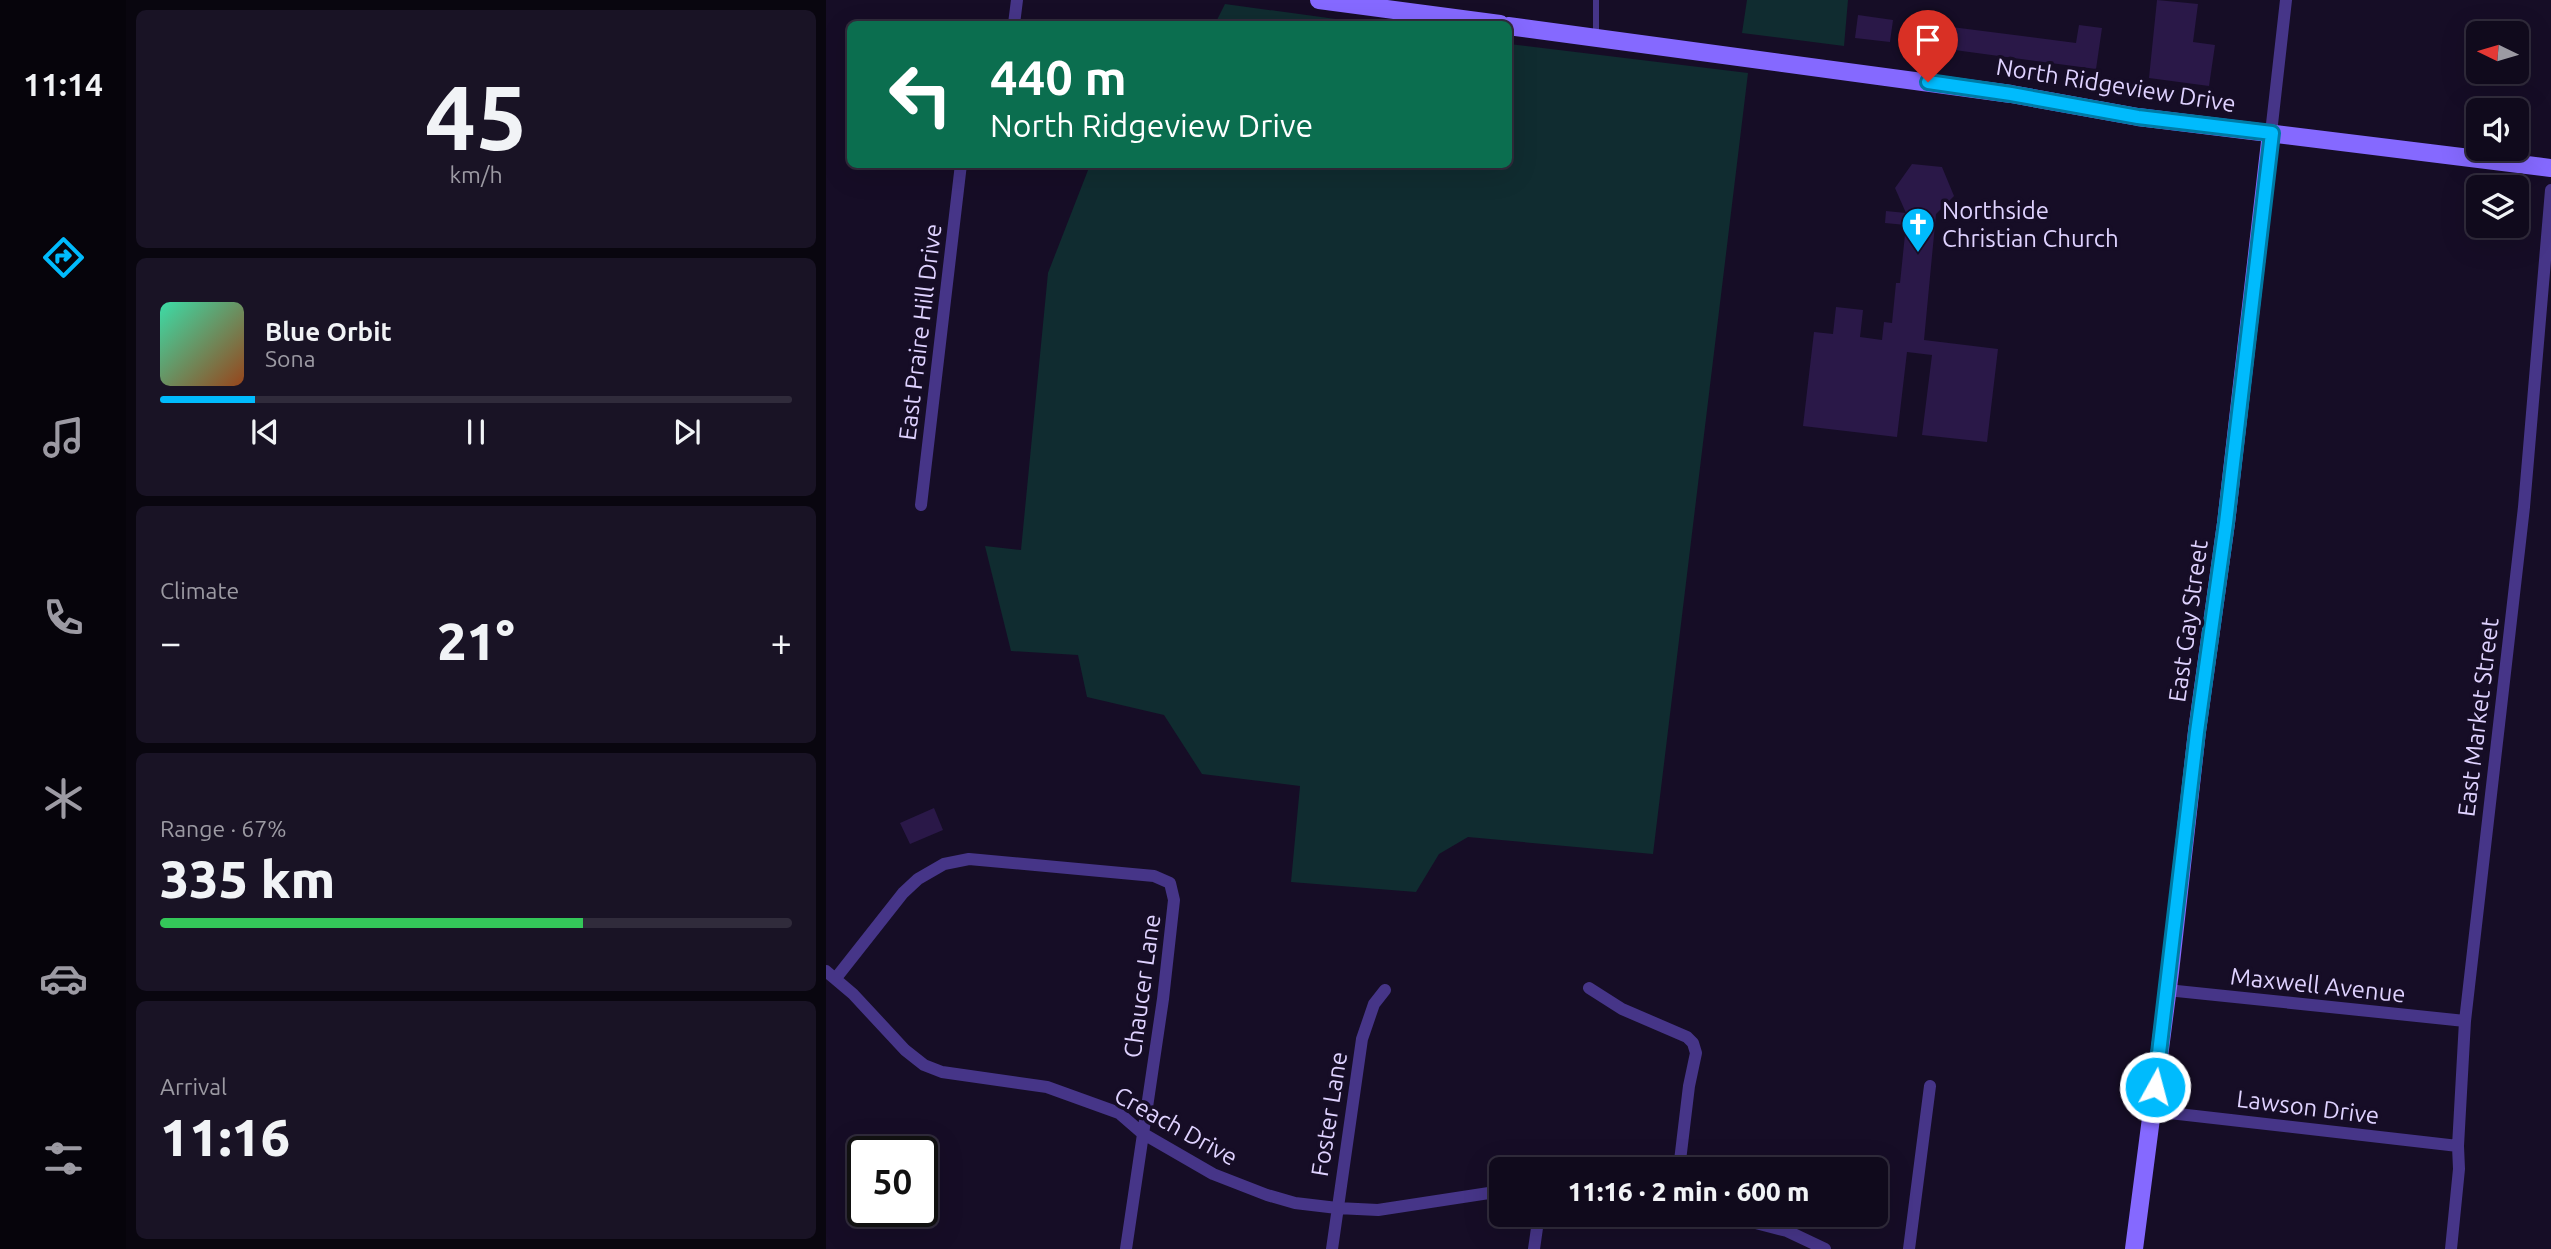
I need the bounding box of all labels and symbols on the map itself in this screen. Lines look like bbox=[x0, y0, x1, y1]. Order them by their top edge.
pin bbox=[1898, 10, 1958, 82]
north arrow bbox=[2466, 21, 2529, 84]
street label: North Ridgeview Drive bbox=[1994, 53, 2238, 117]
place label: Northside Christian Church bbox=[1942, 197, 2119, 252]
church icon: Northside Christian Church bbox=[1899, 205, 1937, 254]
street label: East Praire Hill Drive bbox=[893, 222, 947, 442]
street label: East Gay Street bbox=[2163, 538, 2213, 704]
street label: East Market Street bbox=[2452, 615, 2504, 818]
street label: Chaucer Lane bbox=[1119, 912, 1165, 1060]
street label: Maxwell Avenue bbox=[2229, 962, 2407, 1008]
street label: Foster Lane bbox=[1306, 1050, 1352, 1178]
position arrow bbox=[2118, 1050, 2192, 1124]
street label: Creach Drive bbox=[1110, 1081, 1242, 1171]
street label: Lawson Drive bbox=[2235, 1085, 2381, 1129]
speed limit sign: 50 bbox=[847, 1136, 938, 1227]

